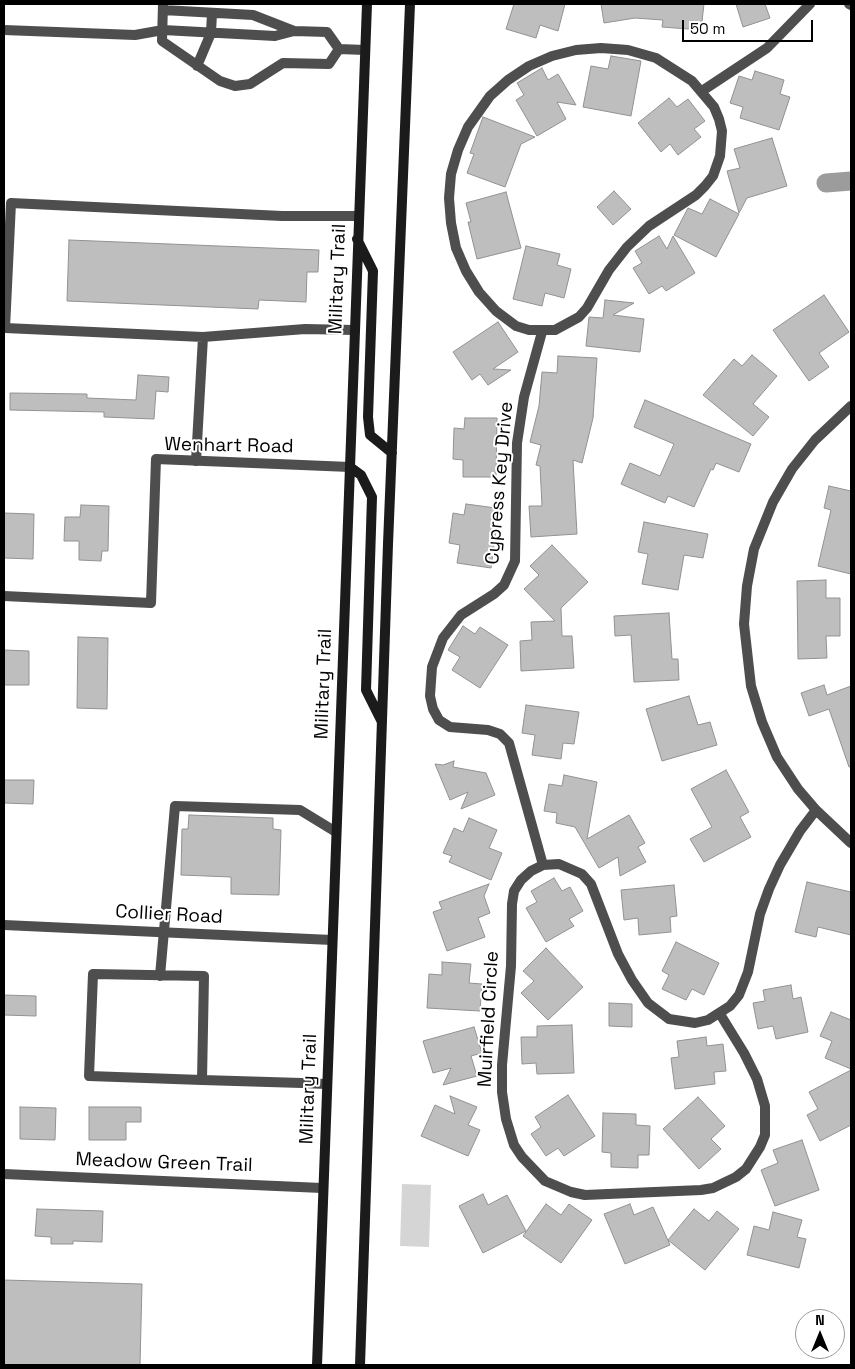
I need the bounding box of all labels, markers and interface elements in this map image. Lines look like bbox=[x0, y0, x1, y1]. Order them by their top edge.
scale bar bbox=[685, 10, 816, 42]
text: 50 m bbox=[690, 19, 725, 38]
street label: Military Trail bbox=[325, 223, 351, 335]
street label: Cypress Key Drive bbox=[482, 401, 518, 565]
street label: Wenhart Road bbox=[164, 433, 294, 459]
street label: Military Trail bbox=[311, 628, 337, 740]
street label: Collier Road bbox=[115, 901, 223, 929]
street label: Muirfield Circle bbox=[474, 950, 504, 1088]
street label: Military Trail bbox=[296, 1033, 322, 1145]
street label: Meadow Green Trail bbox=[75, 1149, 253, 1177]
north arrow bbox=[795, 1309, 845, 1359]
text: N bbox=[815, 1311, 825, 1329]

